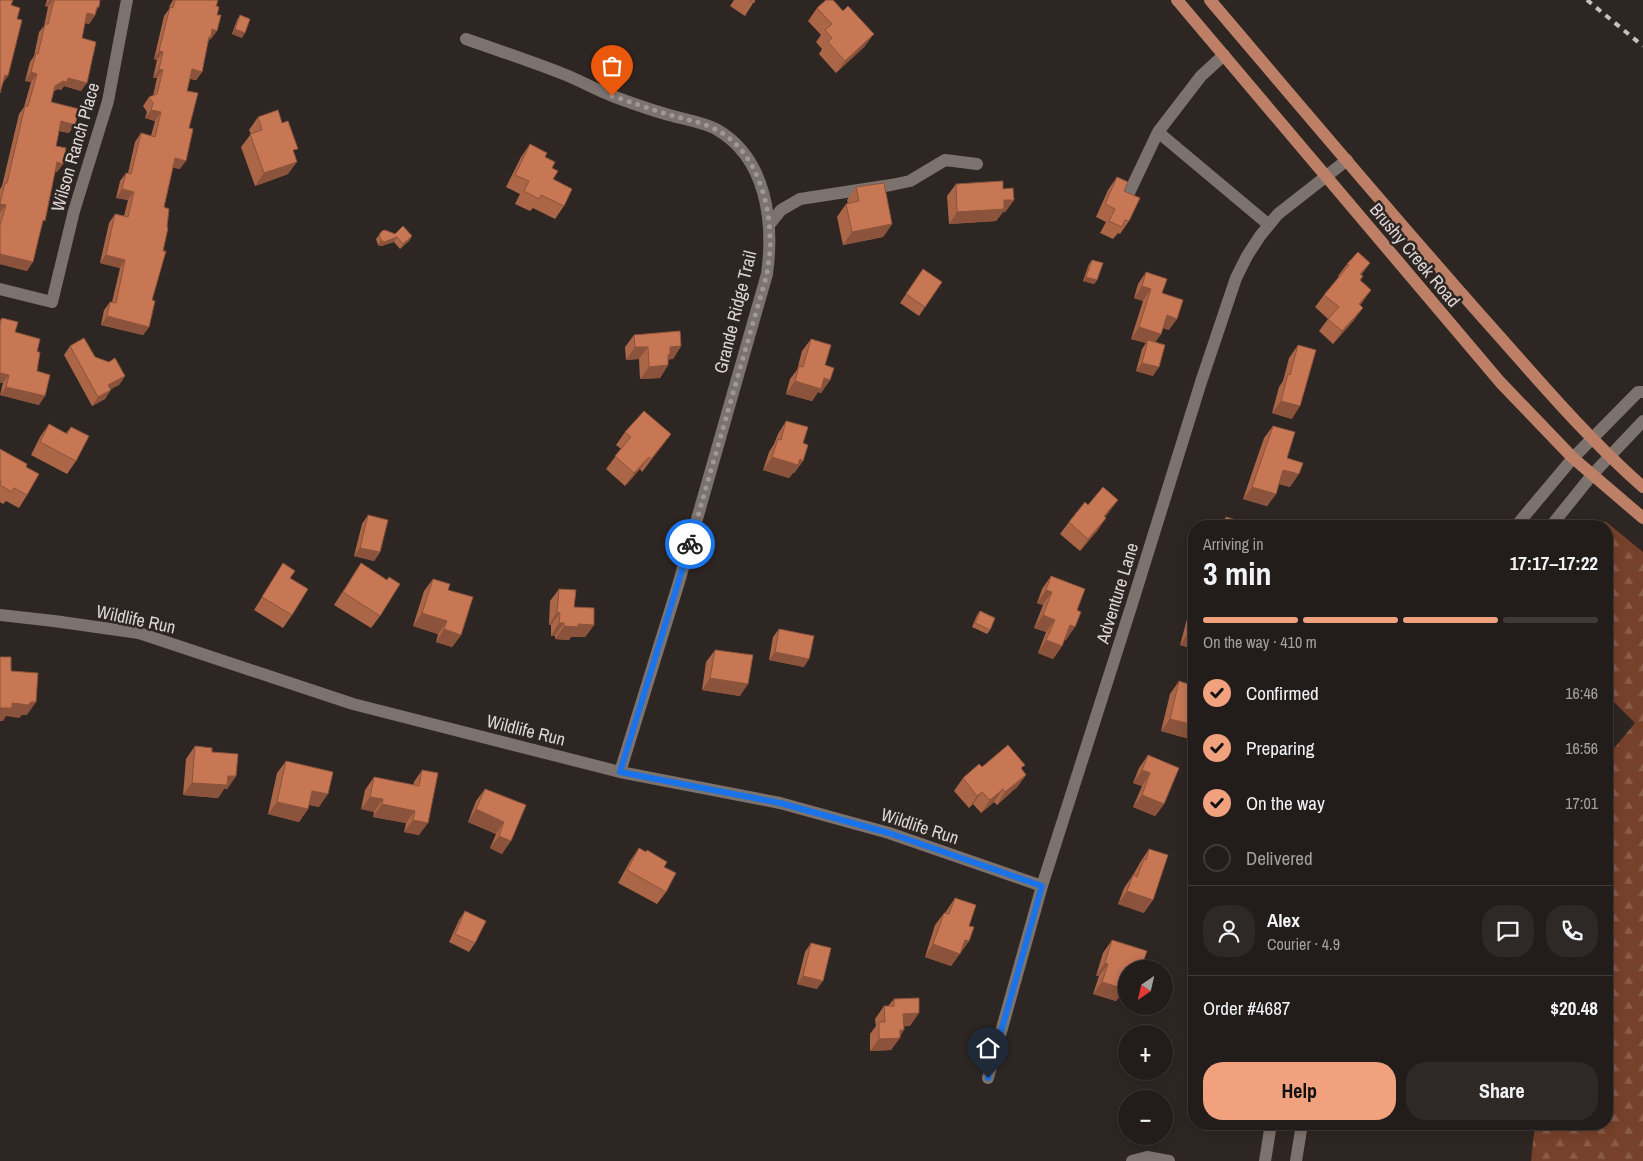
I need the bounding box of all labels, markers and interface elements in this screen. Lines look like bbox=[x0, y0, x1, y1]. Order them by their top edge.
pin bbox=[591, 45, 633, 96]
icon: bag bbox=[598, 52, 626, 80]
street label: Wilson Ranch Place bbox=[45, 80, 105, 214]
street label: Brushy Creek Road bbox=[1364, 198, 1466, 312]
street label: Grande Ridge Trail bbox=[708, 248, 762, 376]
courier bbox=[665, 519, 715, 569]
icon: bike bbox=[676, 530, 704, 558]
text: Arriving in bbox=[1203, 533, 1264, 555]
street label: Adventure Lane bbox=[1090, 540, 1144, 647]
text: 17:17–17:22 bbox=[1510, 550, 1598, 576]
text: 3 min bbox=[1203, 552, 1272, 595]
street label: Wildlife Run bbox=[94, 598, 178, 640]
text: On the way · 410 m bbox=[1203, 631, 1317, 653]
icon: check bbox=[1203, 679, 1231, 707]
text: Confirmed bbox=[1246, 680, 1319, 706]
text: 16:46 bbox=[1565, 682, 1598, 704]
street label: Wildlife Run bbox=[484, 708, 568, 752]
icon: check bbox=[1203, 734, 1231, 762]
text: Preparing bbox=[1246, 735, 1314, 761]
text: 16:56 bbox=[1565, 737, 1598, 759]
icon: check bbox=[1203, 789, 1231, 817]
text: On the way bbox=[1246, 790, 1325, 816]
text: 17:01 bbox=[1565, 792, 1598, 814]
street label: Wildlife Run bbox=[878, 802, 962, 850]
text: Delivered bbox=[1246, 845, 1313, 871]
button: person bbox=[1203, 905, 1255, 957]
button: chat bbox=[1482, 905, 1534, 957]
button: phone bbox=[1546, 905, 1598, 957]
text: Alex bbox=[1267, 907, 1300, 933]
text: Courier · 4.9 bbox=[1267, 933, 1340, 955]
north arrow bbox=[1118, 960, 1172, 1015]
map controls bbox=[1118, 960, 1173, 1145]
text: Order #4687 bbox=[1203, 995, 1290, 1021]
text: $20.48 bbox=[1550, 995, 1598, 1021]
button: + bbox=[1118, 1025, 1173, 1080]
pin bbox=[967, 1027, 1009, 1078]
icon: home bbox=[974, 1034, 1002, 1062]
button: Help bbox=[1203, 1062, 1396, 1120]
button: Share bbox=[1406, 1062, 1598, 1120]
button: − bbox=[1118, 1090, 1173, 1145]

